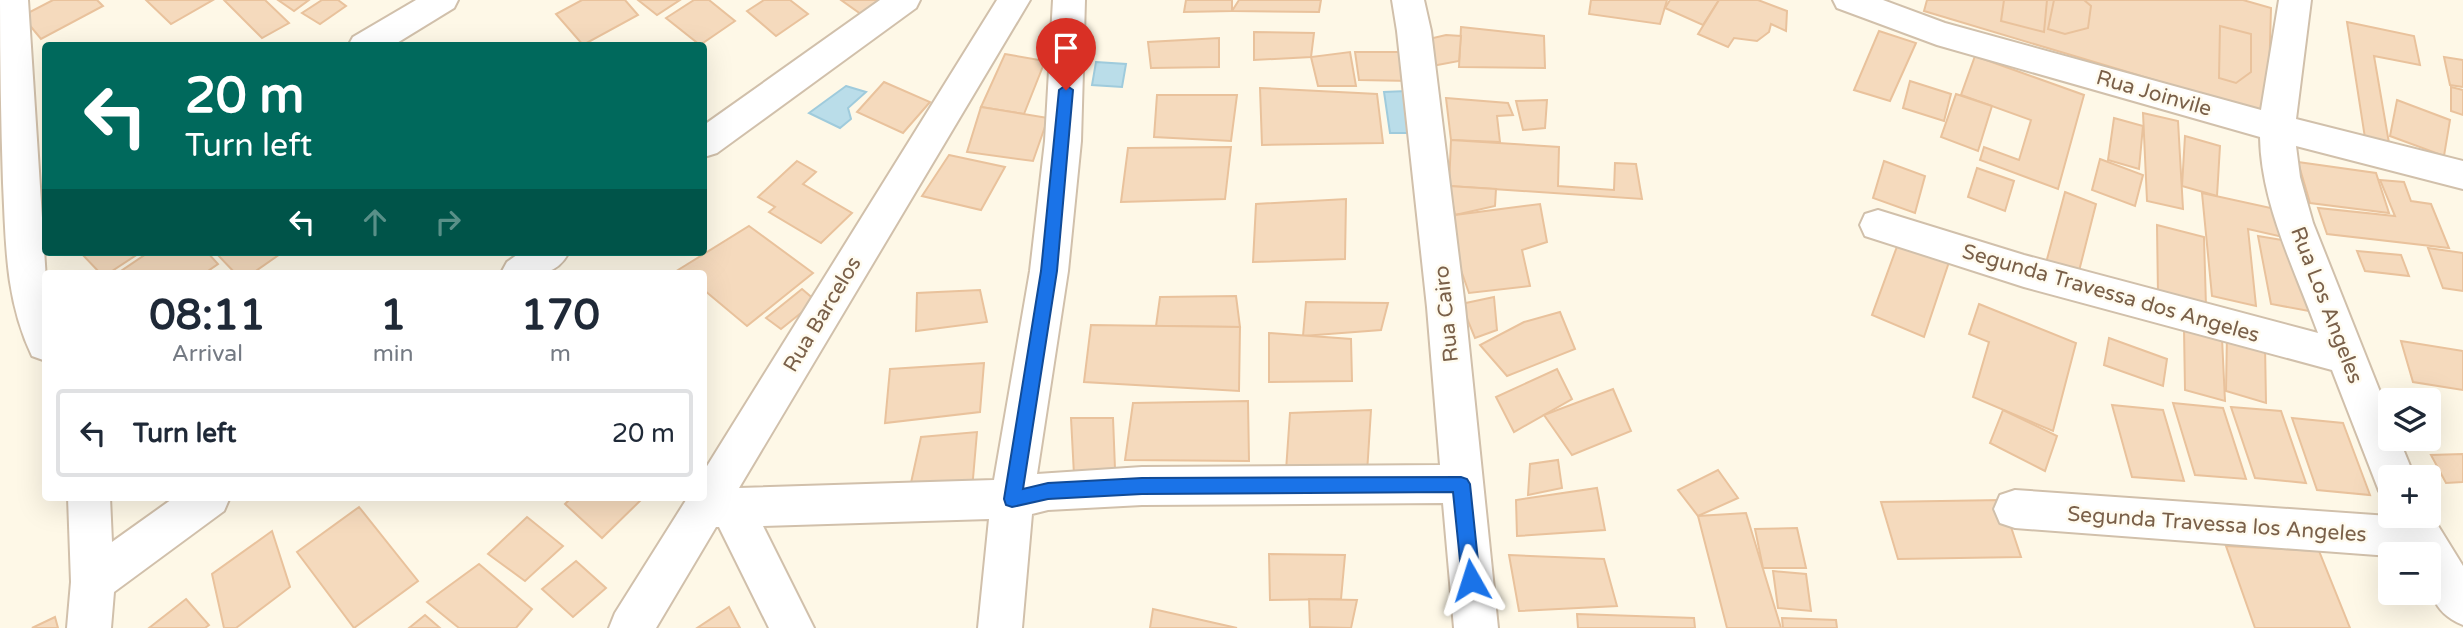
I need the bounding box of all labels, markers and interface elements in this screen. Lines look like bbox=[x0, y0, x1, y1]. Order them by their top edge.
pin bbox=[1036, 18, 1096, 90]
icon: arrive bbox=[1047, 29, 1085, 67]
street label: Rua Joinvile bbox=[2093, 65, 2215, 122]
text: 20 m bbox=[185, 67, 304, 126]
icon: left bbox=[70, 70, 161, 161]
text: Turn left bbox=[185, 127, 312, 165]
icon: left bbox=[283, 203, 321, 241]
icon: ahead bbox=[356, 203, 394, 241]
icon: right bbox=[429, 203, 467, 241]
street label: Rua Los Angeles bbox=[2285, 223, 2368, 387]
street label: Segunda Travessa dos Angeles bbox=[1959, 239, 2262, 348]
street label: Rua Barcelos bbox=[778, 252, 867, 376]
street label: Rua Cairo bbox=[1429, 264, 1464, 364]
text: 08:11 bbox=[149, 290, 266, 341]
text: 1 bbox=[380, 290, 406, 341]
text: 170 bbox=[521, 290, 600, 341]
text: Arrival bbox=[172, 340, 243, 368]
text: min bbox=[373, 340, 414, 368]
text: m bbox=[550, 340, 571, 368]
map controls bbox=[2378, 388, 2441, 605]
button: layers bbox=[2378, 388, 2441, 451]
icon: left bbox=[74, 414, 112, 452]
text: Turn left bbox=[133, 418, 236, 449]
text: 20 m bbox=[612, 418, 675, 449]
button: + bbox=[2378, 465, 2441, 528]
street label: Segunda Travessa los Angeles bbox=[2067, 502, 2367, 547]
button: − bbox=[2378, 542, 2441, 605]
position arrow bbox=[1434, 543, 1508, 617]

